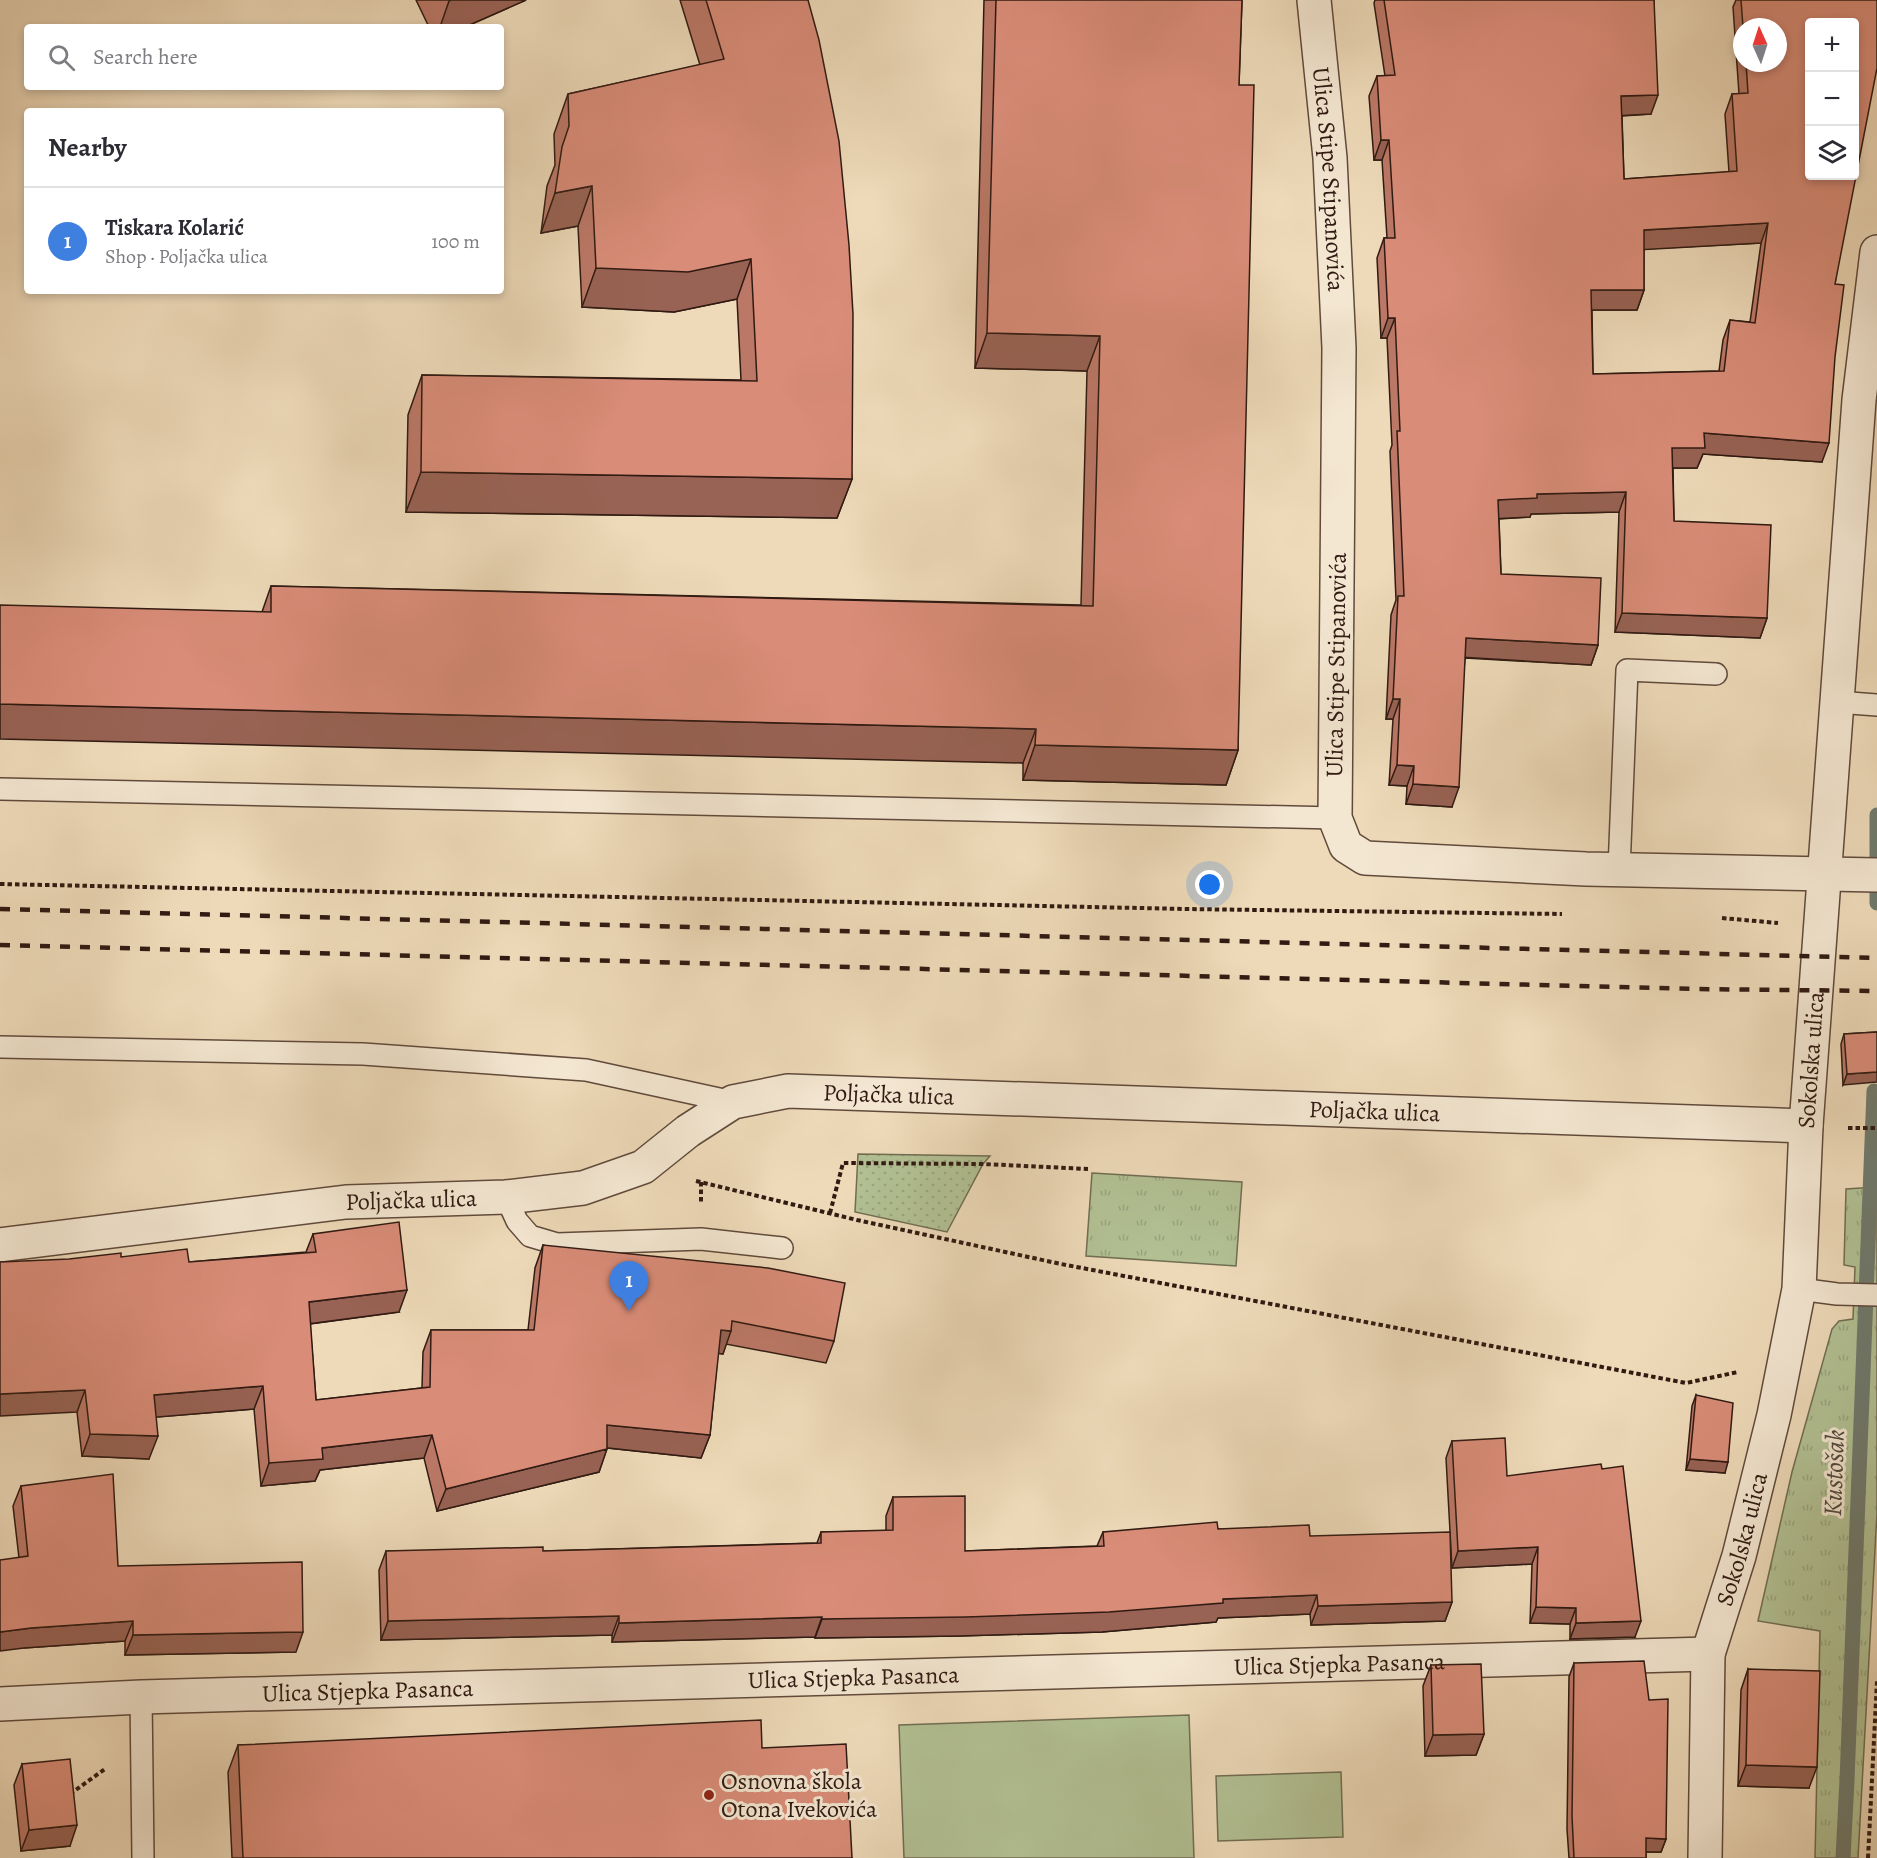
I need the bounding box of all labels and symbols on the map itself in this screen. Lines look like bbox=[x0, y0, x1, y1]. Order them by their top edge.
north arrow bbox=[1733, 18, 1787, 72]
street label: Ulica Stipe Stipanovića bbox=[1305, 65, 1352, 293]
street label: Ulica Stipe Stipanovića bbox=[1318, 551, 1354, 778]
your location bbox=[1195, 870, 1224, 899]
street label: Sokolska ulica bbox=[1790, 989, 1832, 1129]
street label: Poljačka ulica bbox=[823, 1076, 956, 1113]
street label: Poljačka ulica bbox=[1308, 1093, 1442, 1129]
street label: Poljačka ulica bbox=[345, 1182, 478, 1218]
pin: 1 bbox=[610, 1262, 648, 1311]
water label: Kustošak bbox=[1815, 1429, 1853, 1517]
street label: Sokolska ulica bbox=[1708, 1468, 1775, 1610]
street label: Ulica Stjepka Pasanca bbox=[1233, 1645, 1446, 1683]
street label: Ulica Stjepka Pasanca bbox=[747, 1659, 961, 1696]
street label: Ulica Stjepka Pasanca bbox=[262, 1672, 475, 1710]
place label: Osnovna škola Otona Ivekovića bbox=[721, 1765, 878, 1825]
marker: Osnovna škola Otona Ivekovića bbox=[702, 1788, 716, 1802]

